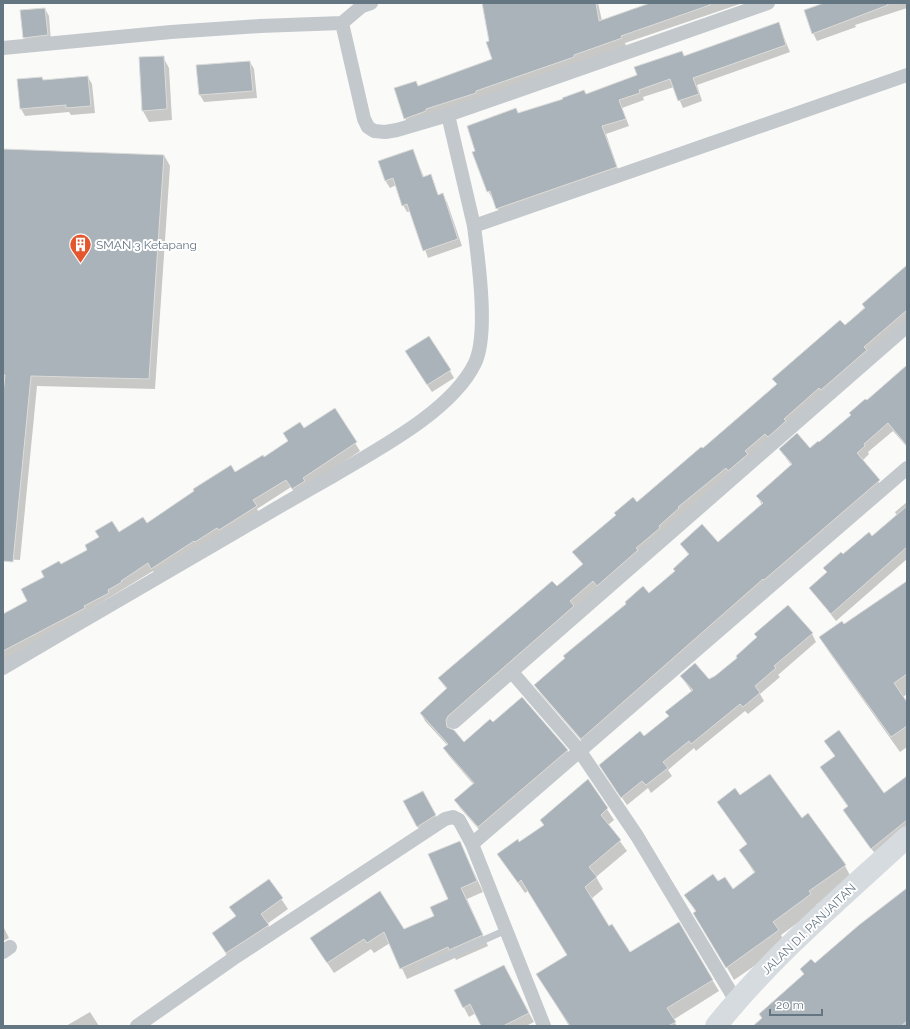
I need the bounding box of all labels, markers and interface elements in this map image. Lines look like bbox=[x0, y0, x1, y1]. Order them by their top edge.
building icon: SMAN 3 Ketapang bbox=[67, 232, 93, 265]
place label: SMAN 3 Ketapang bbox=[96, 238, 197, 252]
street label: JALAN D.I. PANJAITAN bbox=[759, 881, 859, 977]
scale bar bbox=[770, 991, 822, 1017]
text: 20 m bbox=[776, 998, 804, 1012]

